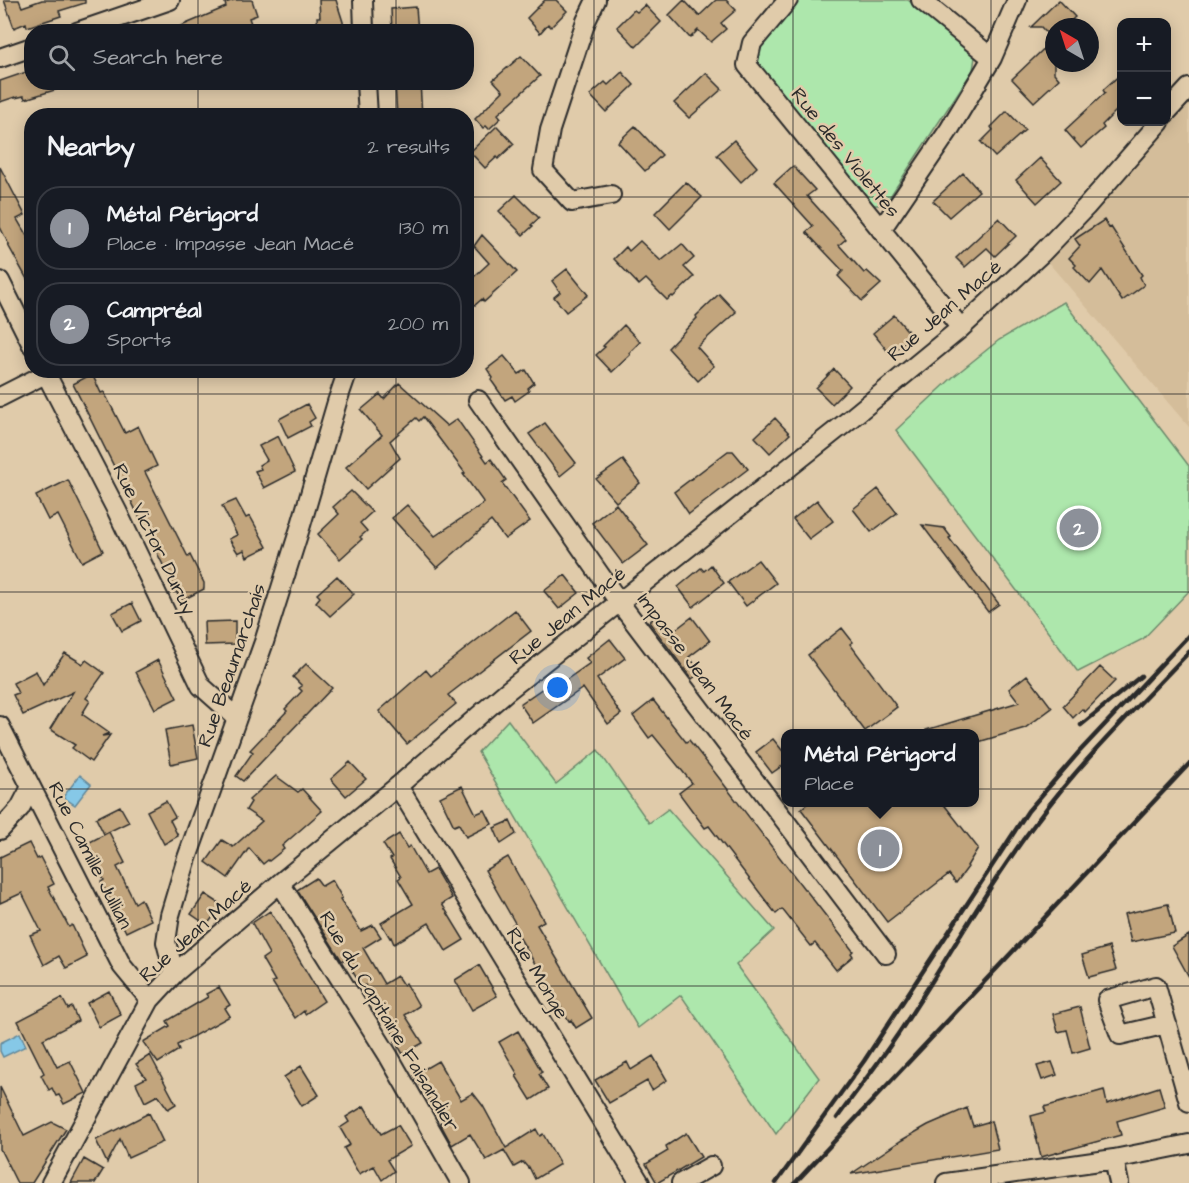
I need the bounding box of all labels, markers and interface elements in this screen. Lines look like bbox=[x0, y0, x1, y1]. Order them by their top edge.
north arrow bbox=[1045, 18, 1099, 72]
map controls bbox=[1117, 18, 1171, 126]
button: + bbox=[1117, 18, 1171, 72]
search box bbox=[24, 24, 474, 90]
icon: search bbox=[45, 41, 78, 74]
text: Search here bbox=[93, 42, 223, 73]
button: − bbox=[1117, 72, 1171, 126]
street label: Rue des Violettes bbox=[784, 82, 907, 224]
text: Nearby bbox=[48, 129, 135, 165]
text: 2 results bbox=[367, 133, 450, 161]
text: Métal Périgord bbox=[107, 199, 258, 230]
text: 1 bbox=[68, 214, 71, 242]
text: 130 m bbox=[399, 214, 448, 242]
text: Place · Impasse Jean Macé bbox=[107, 230, 354, 258]
street label: Rue Jean Macé bbox=[881, 253, 1008, 368]
text: Campréal bbox=[107, 295, 202, 326]
text: 2 bbox=[64, 310, 75, 338]
text: 200 m bbox=[388, 310, 448, 338]
text: Sports bbox=[107, 326, 171, 354]
street label: Rue Victor Duruy bbox=[104, 459, 203, 620]
pin: 2 bbox=[1060, 506, 1098, 550]
street label: Rue Jean Macé bbox=[503, 560, 632, 672]
street label: Rue Beaumarchais bbox=[191, 580, 273, 751]
street label: Impasse Jean Macé bbox=[630, 587, 760, 746]
your location bbox=[543, 673, 572, 702]
popup bbox=[781, 729, 979, 807]
text: Métal Périgord bbox=[805, 739, 956, 770]
text: Place bbox=[805, 770, 854, 798]
street label: Rue Camille Jullian bbox=[41, 777, 139, 934]
pin: 1 bbox=[860, 826, 900, 872]
street label: Rue Jean Macé bbox=[133, 872, 258, 989]
street label: Rue du Capitaine Faisandier bbox=[312, 906, 466, 1137]
street label: Rue Monge bbox=[498, 923, 576, 1025]

